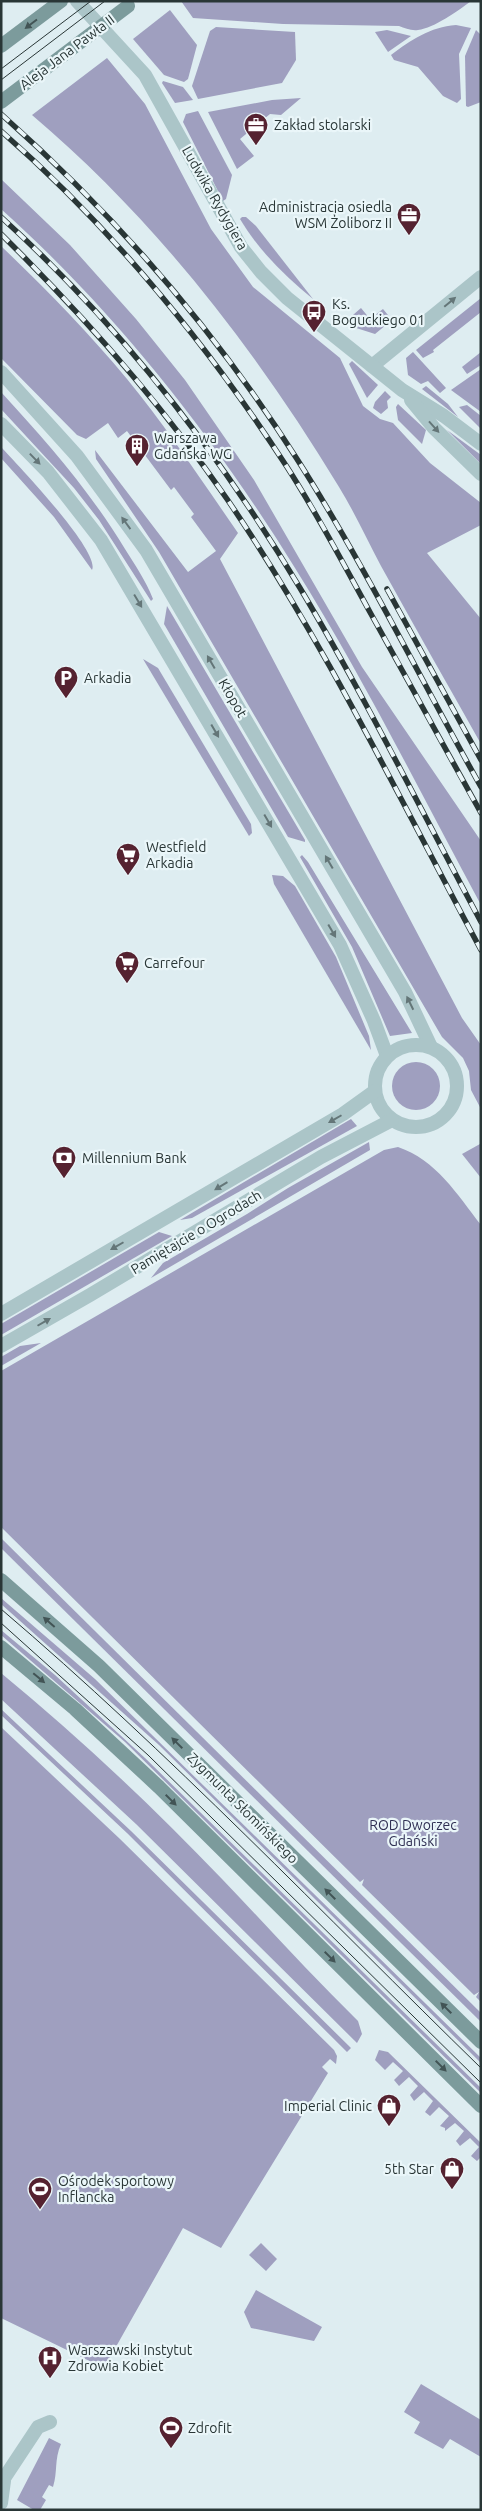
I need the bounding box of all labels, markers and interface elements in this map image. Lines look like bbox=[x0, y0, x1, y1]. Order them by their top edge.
street label: Aleja Jana Pawła II bbox=[16, 11, 118, 93]
one-way arrow bbox=[24, 19, 38, 29]
office icon: Zakład stolarski bbox=[243, 112, 269, 146]
place label: Zakład stolarski bbox=[274, 117, 371, 133]
street label: Ludwika Rydygiera bbox=[179, 143, 251, 253]
place label: Administracja osiedla WSM Żoliborz II bbox=[259, 199, 392, 231]
office icon: Administracja osiedla WSM Żoliborz II bbox=[396, 202, 422, 236]
place label: Ks. Boguckiego 01 bbox=[332, 296, 425, 328]
one-way arrow bbox=[444, 297, 457, 308]
bus stop icon: Ks. Boguckiego 01 bbox=[301, 299, 327, 333]
one-way arrow bbox=[428, 421, 440, 433]
place label: Warszawa Gdańska WG bbox=[154, 430, 232, 462]
building icon: Warszawa Gdańska WG bbox=[124, 433, 150, 467]
one-way arrow bbox=[29, 452, 41, 464]
one-way arrow bbox=[121, 516, 131, 530]
one-way arrow bbox=[134, 594, 143, 607]
one-way arrow bbox=[207, 654, 215, 669]
parking icon: Arkadia bbox=[53, 665, 79, 699]
place label: Arkadia bbox=[84, 670, 131, 686]
street label: Kłopot bbox=[215, 676, 251, 721]
one-way arrow bbox=[210, 724, 219, 737]
one-way arrow bbox=[264, 815, 273, 828]
place label: Westfield Arkadia bbox=[146, 839, 206, 871]
supermarket icon: Westfield Arkadia bbox=[115, 842, 141, 876]
one-way arrow bbox=[324, 855, 333, 869]
one-way arrow bbox=[328, 925, 337, 938]
supermarket icon: Carrefour bbox=[114, 950, 140, 984]
place label: Carrefour bbox=[144, 955, 206, 971]
one-way arrow bbox=[406, 996, 414, 1010]
one-way arrow bbox=[328, 1114, 341, 1123]
bank icon: Millennium Bank bbox=[51, 1145, 77, 1179]
place label: Millennium Bank bbox=[82, 1150, 186, 1166]
one-way arrow bbox=[214, 1181, 227, 1190]
street label: Pamiętajcie o Ogrodach bbox=[128, 1187, 264, 1277]
one-way arrow bbox=[111, 1242, 124, 1251]
one-way arrow bbox=[36, 1318, 51, 1326]
one-way arrow bbox=[43, 1616, 56, 1627]
one-way arrow bbox=[33, 1672, 45, 1683]
one-way arrow bbox=[171, 1737, 183, 1749]
street label: Zygmunta Słomińskiego bbox=[184, 1749, 302, 1867]
one-way arrow bbox=[165, 1793, 177, 1805]
park label: ROD Dworzec Gdański bbox=[369, 1817, 457, 1849]
one-way arrow bbox=[324, 1888, 336, 1900]
one-way arrow bbox=[324, 1951, 336, 1963]
one-way arrow bbox=[440, 2002, 452, 2014]
one-way arrow bbox=[434, 2060, 446, 2072]
shop icon: Imperial Clinic bbox=[376, 2093, 402, 2127]
place label: Imperial Clinic bbox=[284, 2098, 372, 2114]
shop icon: 5th Star bbox=[439, 2156, 465, 2190]
place label: 5th Star bbox=[384, 2161, 435, 2177]
place label: Ośrodek sportowy Inflancka bbox=[58, 2173, 174, 2205]
sports icon: Ośrodek sportowy Inflancka bbox=[27, 2176, 53, 2210]
place label: Warszawski Instytut Zdrowia Kobiet bbox=[68, 2342, 193, 2374]
hospital icon: Warszawski Instytut Zdrowia Kobiet bbox=[37, 2345, 63, 2379]
sports icon: Zdrofit bbox=[158, 2415, 184, 2449]
place label: Zdrofit bbox=[188, 2420, 232, 2436]

